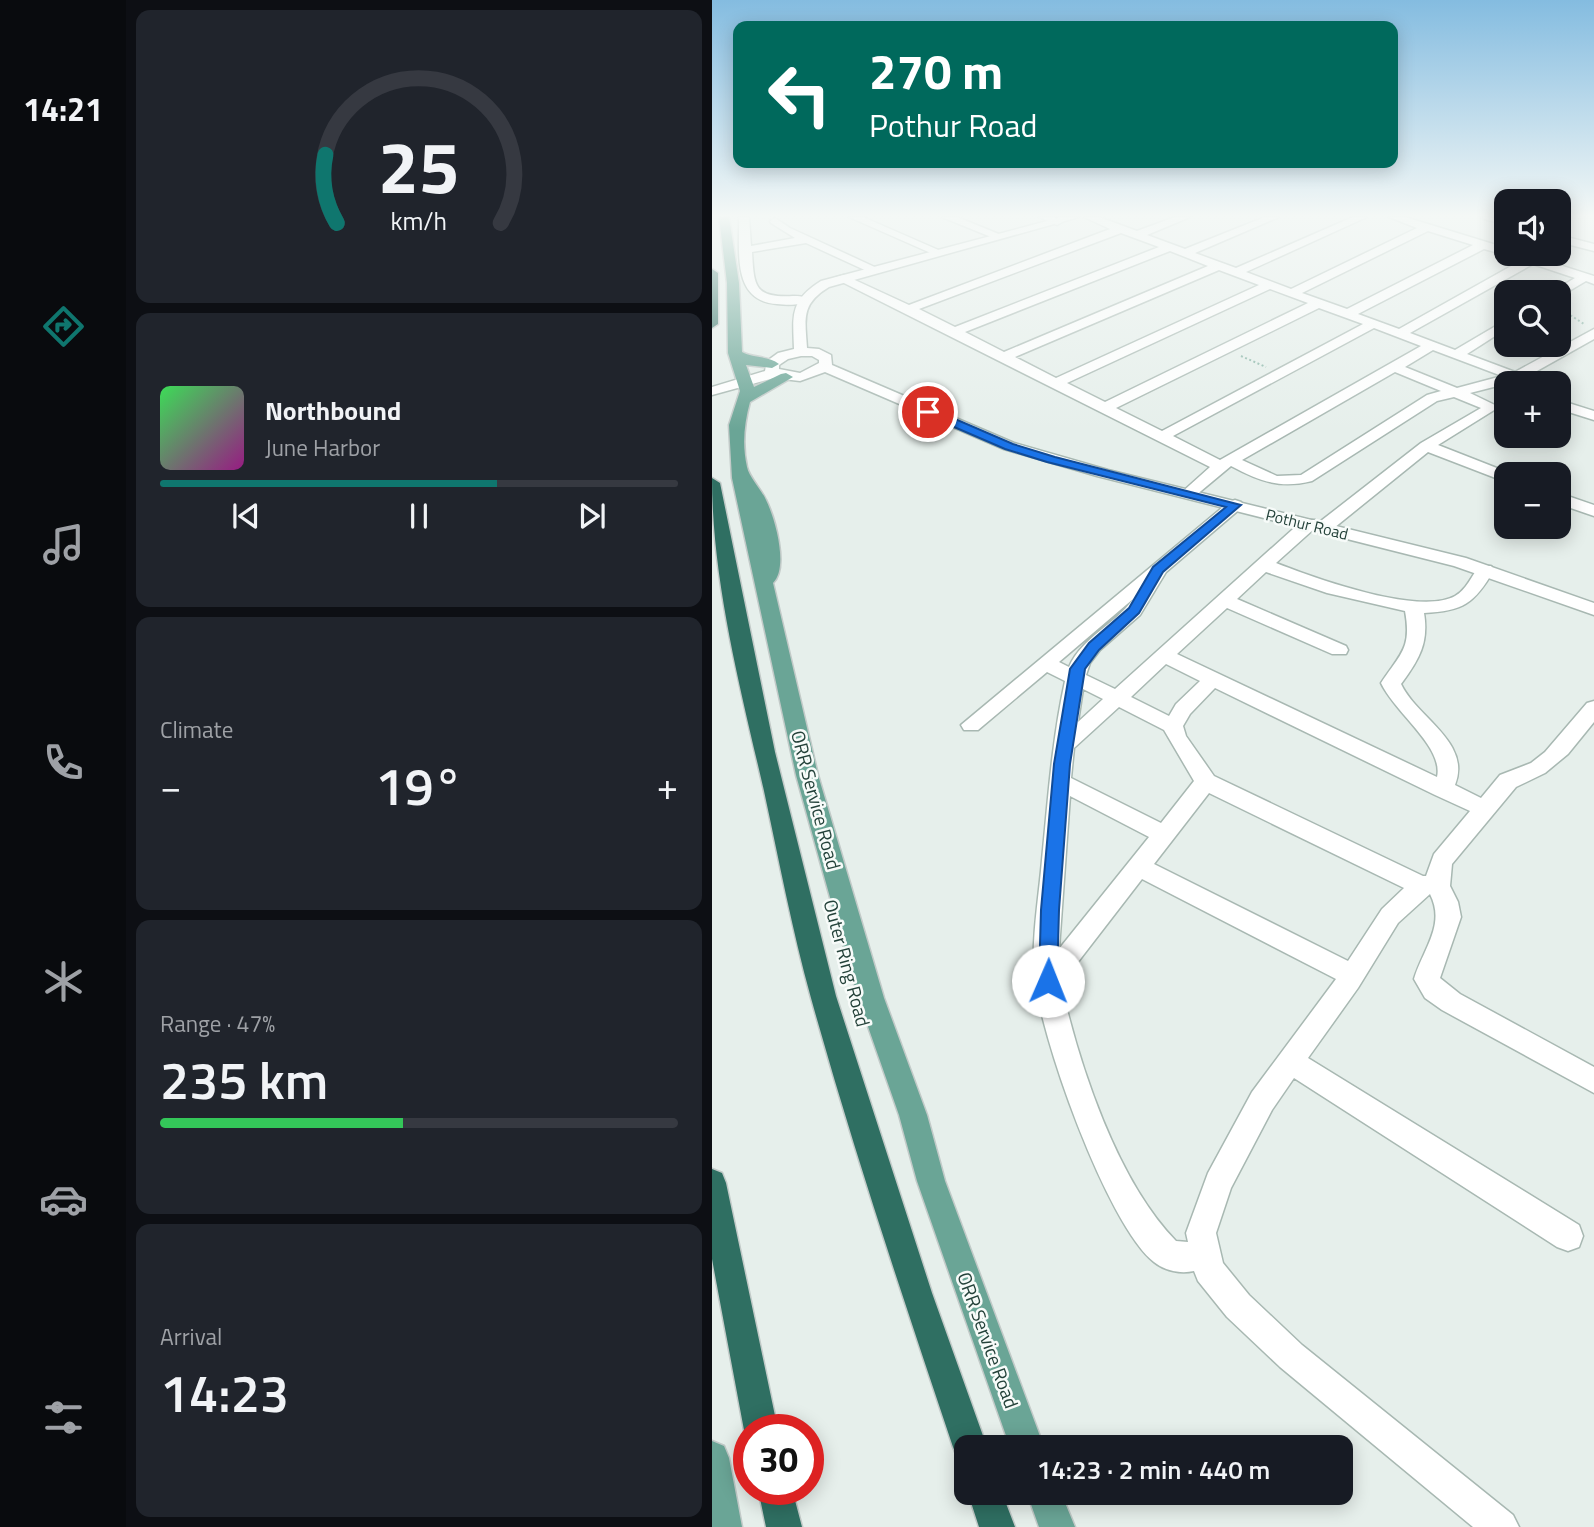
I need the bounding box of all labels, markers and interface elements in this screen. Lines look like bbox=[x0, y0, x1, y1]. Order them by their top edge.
text: 270 m bbox=[869, 33, 1003, 108]
icon: left bbox=[754, 49, 845, 140]
text: 14:21 bbox=[23, 85, 103, 133]
text: Pothur Road bbox=[869, 101, 1037, 149]
text: 25 bbox=[378, 111, 460, 221]
map controls bbox=[1494, 189, 1571, 539]
button: sound bbox=[1494, 189, 1571, 266]
text: km/h bbox=[391, 202, 447, 240]
button: search bbox=[1494, 280, 1571, 357]
icon: directions bbox=[39, 302, 88, 351]
button: + bbox=[1494, 371, 1571, 448]
pin bbox=[898, 382, 958, 442]
text: Northbound bbox=[265, 391, 401, 430]
icon: arrive bbox=[909, 393, 947, 431]
text: June Harbor bbox=[265, 430, 380, 465]
button: − bbox=[1494, 462, 1571, 539]
icon: previous bbox=[227, 497, 265, 535]
icon: pause bbox=[400, 497, 438, 535]
icon: next bbox=[573, 497, 611, 535]
street label: Pothur Road bbox=[1263, 502, 1351, 546]
icon: music bbox=[39, 520, 88, 569]
text: Climate bbox=[160, 712, 233, 747]
street label: ORR Service Road bbox=[784, 727, 849, 873]
icon: phone bbox=[39, 738, 88, 787]
text: 19° bbox=[375, 746, 463, 825]
text: − bbox=[160, 757, 181, 815]
text: + bbox=[657, 757, 678, 815]
street label: Outer Ring Road bbox=[817, 896, 878, 1030]
position arrow bbox=[1011, 944, 1085, 1018]
icon: climate bbox=[39, 957, 88, 1006]
text: Range · 47% bbox=[160, 1006, 275, 1041]
text: 235 km bbox=[160, 1040, 328, 1119]
icon: car bbox=[39, 1175, 88, 1224]
street label: ORR Service Road bbox=[950, 1268, 1027, 1412]
text: Arrival bbox=[160, 1319, 222, 1354]
text: 14:23 bbox=[160, 1353, 289, 1432]
icon: filters bbox=[39, 1393, 88, 1442]
speed limit sign: 30 bbox=[733, 1414, 824, 1505]
text: 14:23 · 2 min · 440 m bbox=[1037, 1450, 1270, 1489]

